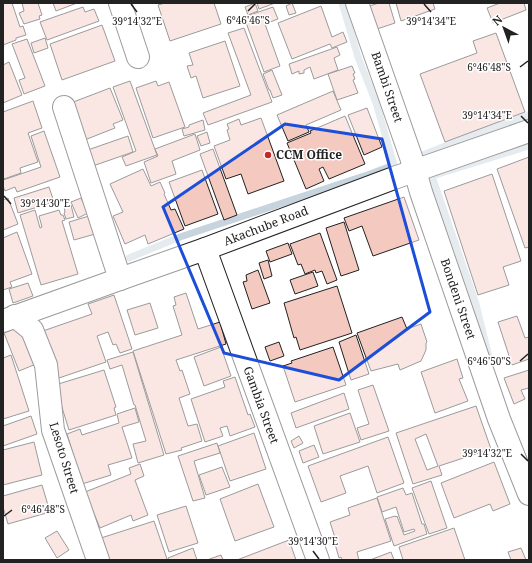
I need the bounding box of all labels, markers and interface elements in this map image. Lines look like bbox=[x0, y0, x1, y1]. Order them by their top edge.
north arrow bbox=[484, 8, 524, 48]
text: N bbox=[489, 11, 506, 29]
text: 6°46'46"S bbox=[226, 13, 270, 27]
text: 39°14'32"E bbox=[112, 14, 162, 28]
text: 39°14'34"E bbox=[406, 14, 456, 28]
street label: Bambi Street bbox=[367, 49, 408, 124]
text: 6°46'48"S bbox=[467, 60, 511, 74]
text: 39°14'34"E bbox=[462, 108, 512, 122]
place label: CCM Office bbox=[276, 146, 342, 163]
marker: CCM Office bbox=[263, 150, 273, 160]
text: 39°14'30"E bbox=[20, 196, 70, 210]
street label: Akachube Road bbox=[221, 201, 311, 249]
street label: Bondeni Street bbox=[437, 256, 480, 342]
text: 6°46'50"S bbox=[467, 354, 511, 368]
street label: Gambia Street bbox=[240, 364, 283, 446]
street label: Lesoto Street bbox=[46, 420, 83, 496]
text: 39°14'32"E bbox=[462, 446, 512, 460]
text: 6°46'48"S bbox=[21, 502, 65, 516]
text: 39°14'30"E bbox=[288, 534, 338, 548]

